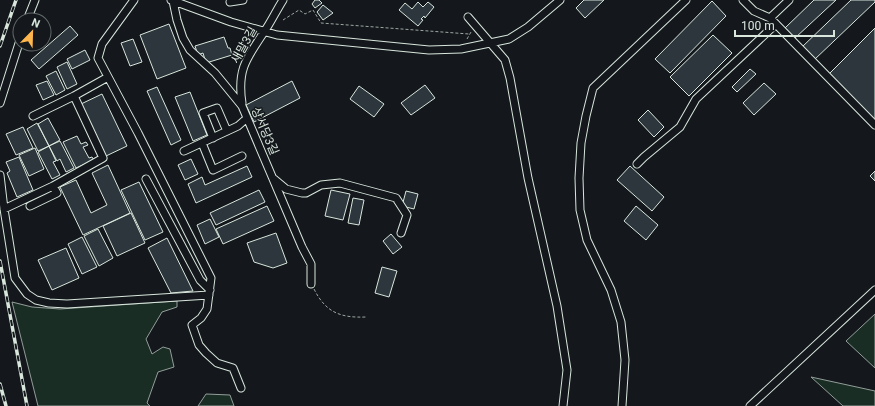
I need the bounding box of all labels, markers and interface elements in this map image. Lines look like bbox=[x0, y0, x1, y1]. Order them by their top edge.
north arrow bbox=[12, 12, 52, 52]
scale bar bbox=[735, 12, 834, 38]
text: N bbox=[30, 16, 42, 31]
text: 100 m bbox=[741, 19, 775, 33]
street label: 새말3길 bbox=[228, 24, 260, 66]
street label: 상서당3길 bbox=[249, 105, 281, 157]

